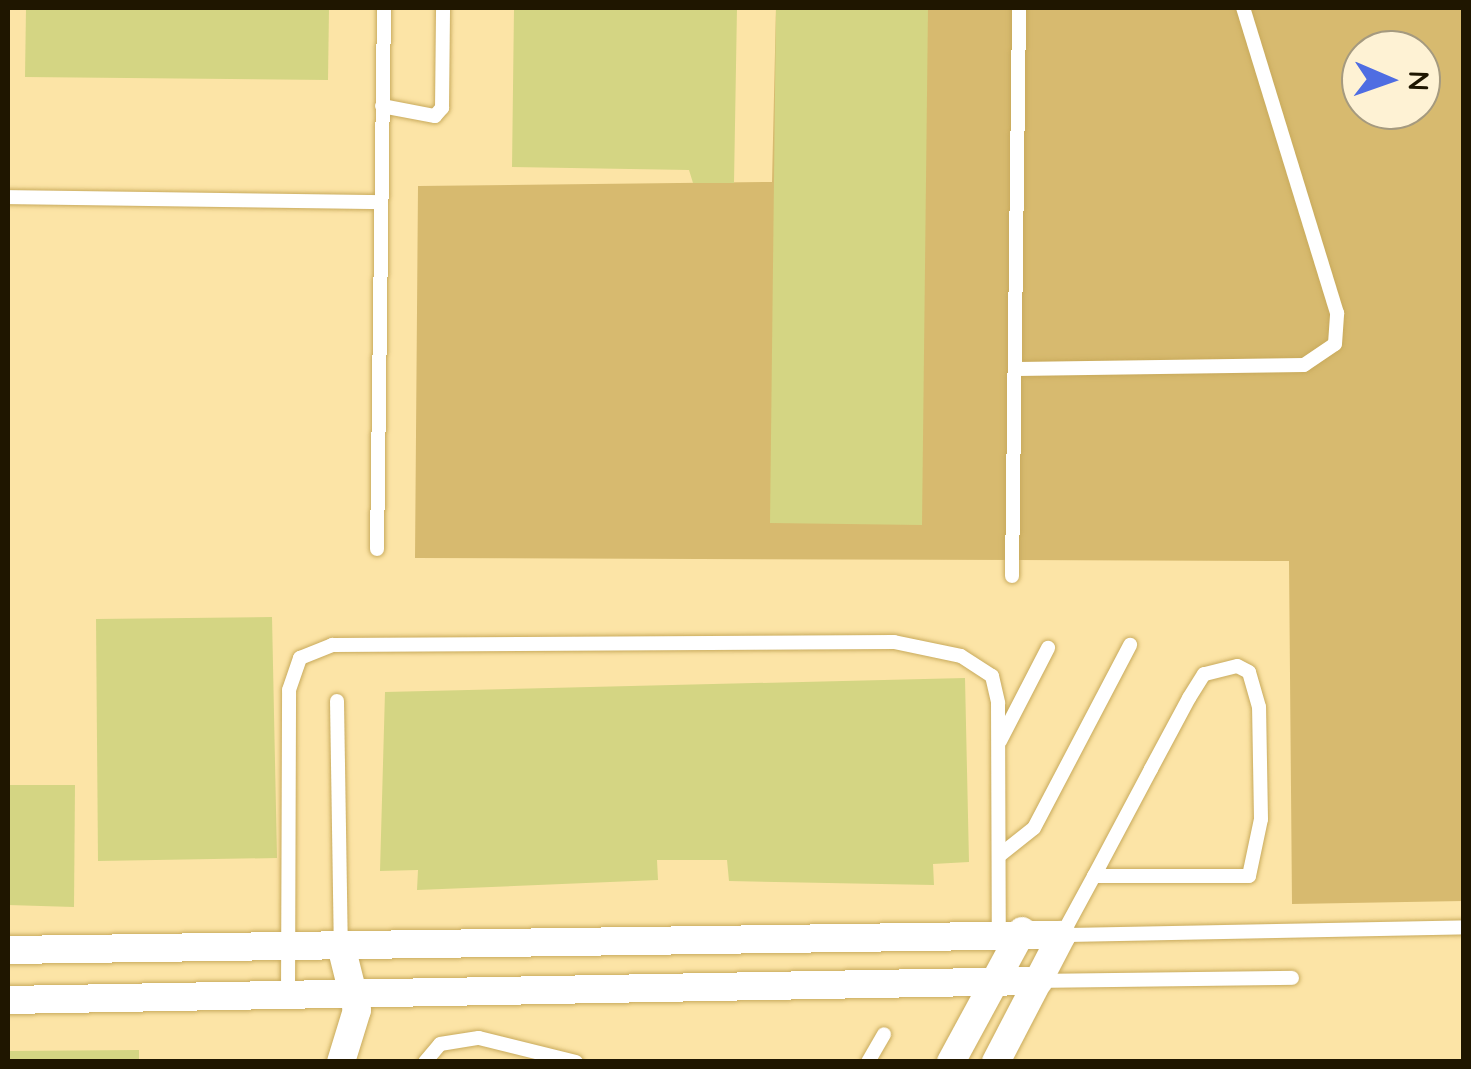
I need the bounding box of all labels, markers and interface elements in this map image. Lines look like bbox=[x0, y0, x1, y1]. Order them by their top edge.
north arrow bbox=[1341, 30, 1441, 130]
text: N bbox=[1402, 70, 1437, 92]

